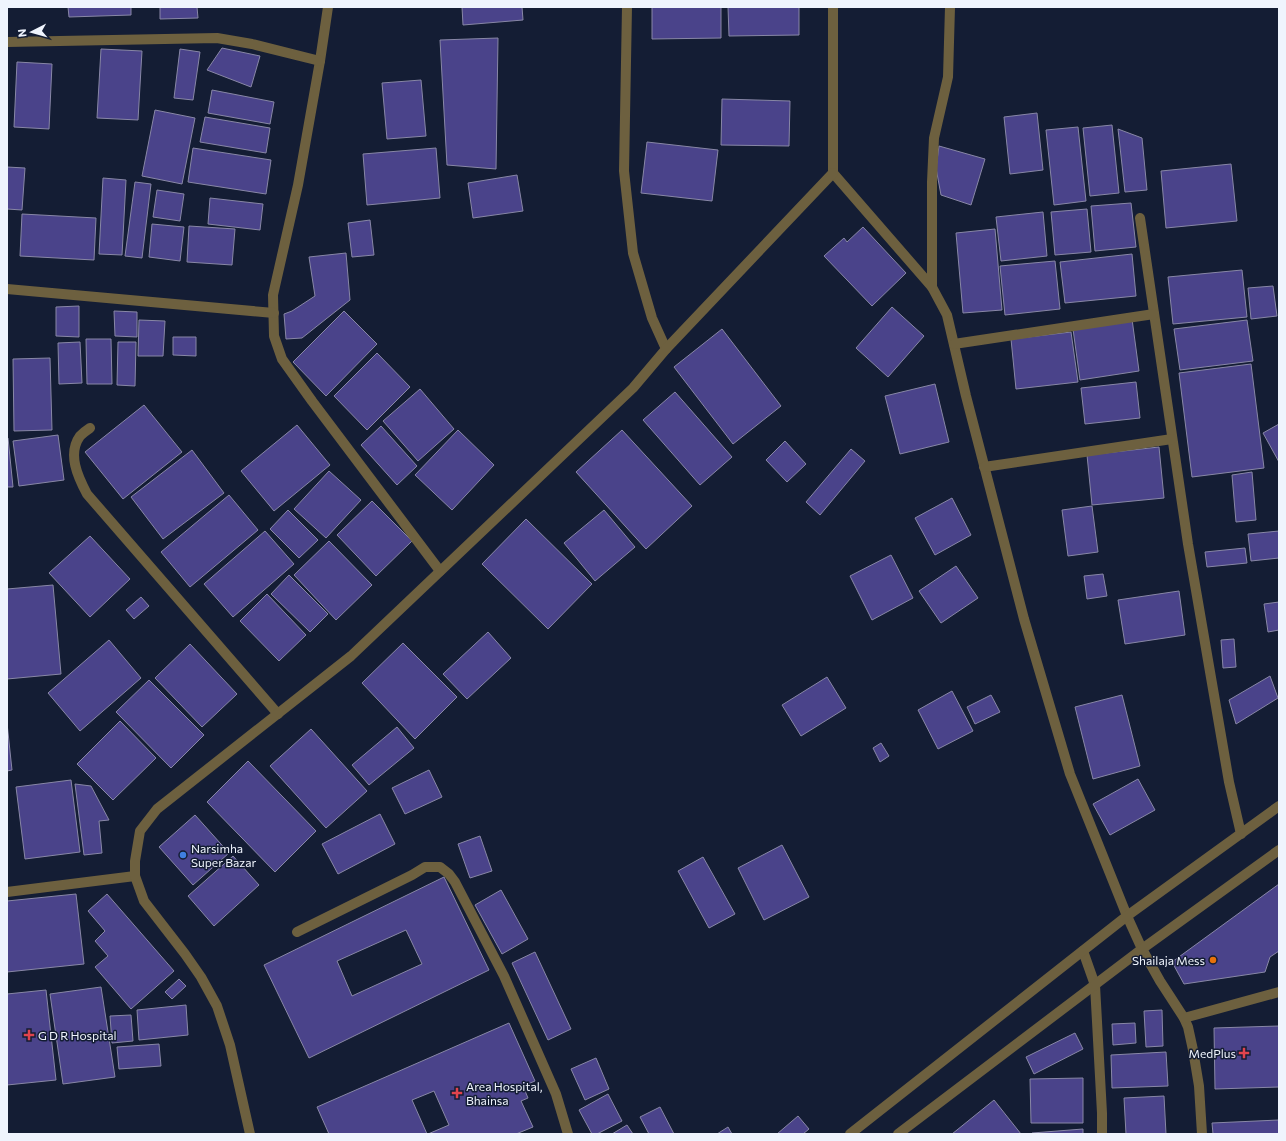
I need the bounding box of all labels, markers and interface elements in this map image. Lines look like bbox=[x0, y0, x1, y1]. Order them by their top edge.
north arrow bbox=[12, 12, 52, 52]
text: N bbox=[15, 28, 28, 38]
place label: Narsimha Super Bazar bbox=[191, 841, 257, 869]
marker: Narsimha Super Bazar bbox=[178, 850, 188, 860]
place label: Shailaja Mess bbox=[1132, 953, 1205, 967]
marker: Shailaja Mess bbox=[1208, 955, 1218, 965]
place label: G D R Hospital bbox=[38, 1028, 117, 1042]
marker: G D R Hospital bbox=[23, 1029, 35, 1041]
place label: MedPlus bbox=[1189, 1046, 1236, 1060]
marker: MedPlus bbox=[1239, 1048, 1249, 1058]
place label: Area Hospital, Bhainsa bbox=[466, 1079, 543, 1107]
marker: Area Hospital, Bhainsa bbox=[451, 1087, 463, 1099]

